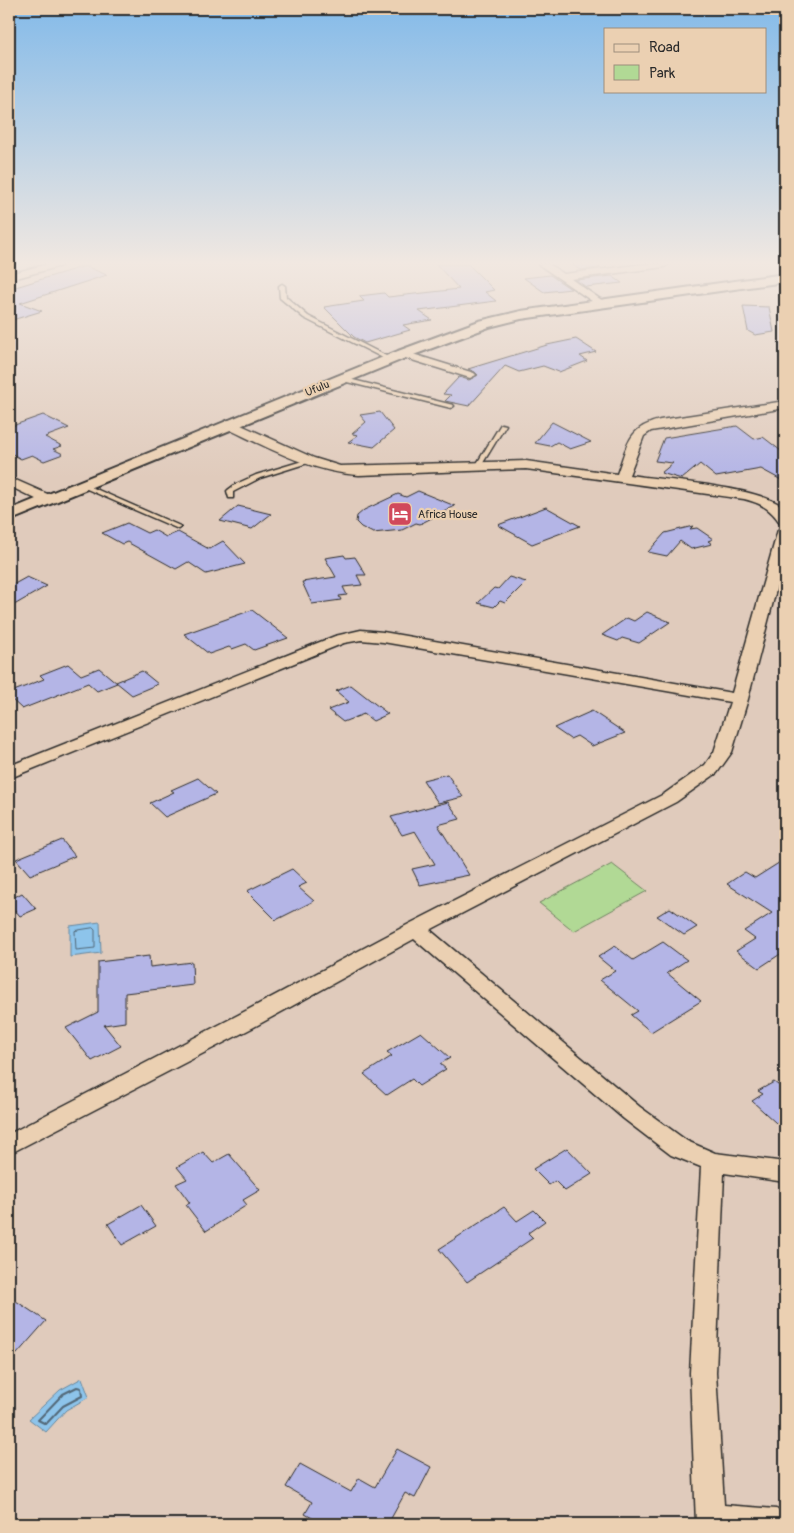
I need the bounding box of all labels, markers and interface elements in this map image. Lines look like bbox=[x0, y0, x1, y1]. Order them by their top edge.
legend bbox=[604, 28, 766, 92]
text: Road bbox=[649, 38, 680, 57]
text: Park bbox=[649, 64, 676, 83]
street label: Ufulu bbox=[303, 378, 331, 399]
hotel icon: Africa House bbox=[387, 501, 413, 527]
place label: Africa House bbox=[418, 508, 478, 521]

